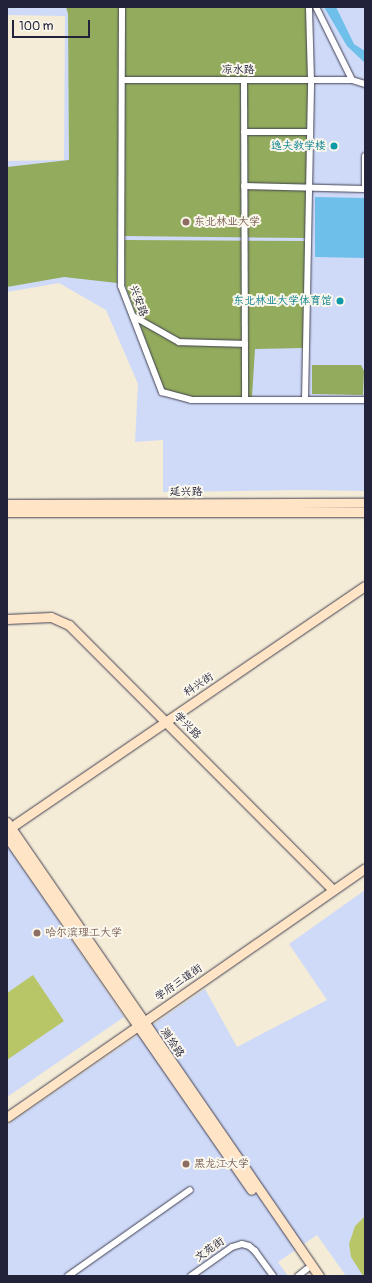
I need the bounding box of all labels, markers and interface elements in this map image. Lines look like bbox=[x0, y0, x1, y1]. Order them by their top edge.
scale bar bbox=[14, 12, 92, 38]
text: 100 m bbox=[19, 19, 53, 34]
street label: 凉水路 bbox=[222, 63, 254, 77]
place label: 逸夫教学楼 bbox=[271, 139, 326, 153]
marker: 逸夫教学楼 bbox=[329, 141, 339, 151]
place label: 东北林业大学 bbox=[194, 215, 260, 229]
marker: 东北林业大学 bbox=[181, 217, 191, 227]
street label: 兴安路 bbox=[126, 283, 150, 319]
place label: 东北林业大学体育馆 bbox=[233, 294, 332, 308]
marker: 东北林业大学体育馆 bbox=[335, 296, 345, 306]
street label: 延兴路 bbox=[170, 485, 202, 499]
street label: 科兴街 bbox=[182, 670, 216, 700]
street label: 学兴路 bbox=[171, 710, 203, 742]
place label: 哈尔滨理工大学 bbox=[45, 926, 122, 940]
marker: 哈尔滨理工大学 bbox=[32, 928, 42, 938]
street label: 学府三道街 bbox=[153, 962, 205, 1004]
street label: 测绘路 bbox=[157, 1026, 187, 1060]
place label: 黑龙江大学 bbox=[194, 1157, 249, 1171]
marker: 黑龙江大学 bbox=[181, 1159, 191, 1169]
street label: 文苑街 bbox=[193, 1235, 227, 1265]

